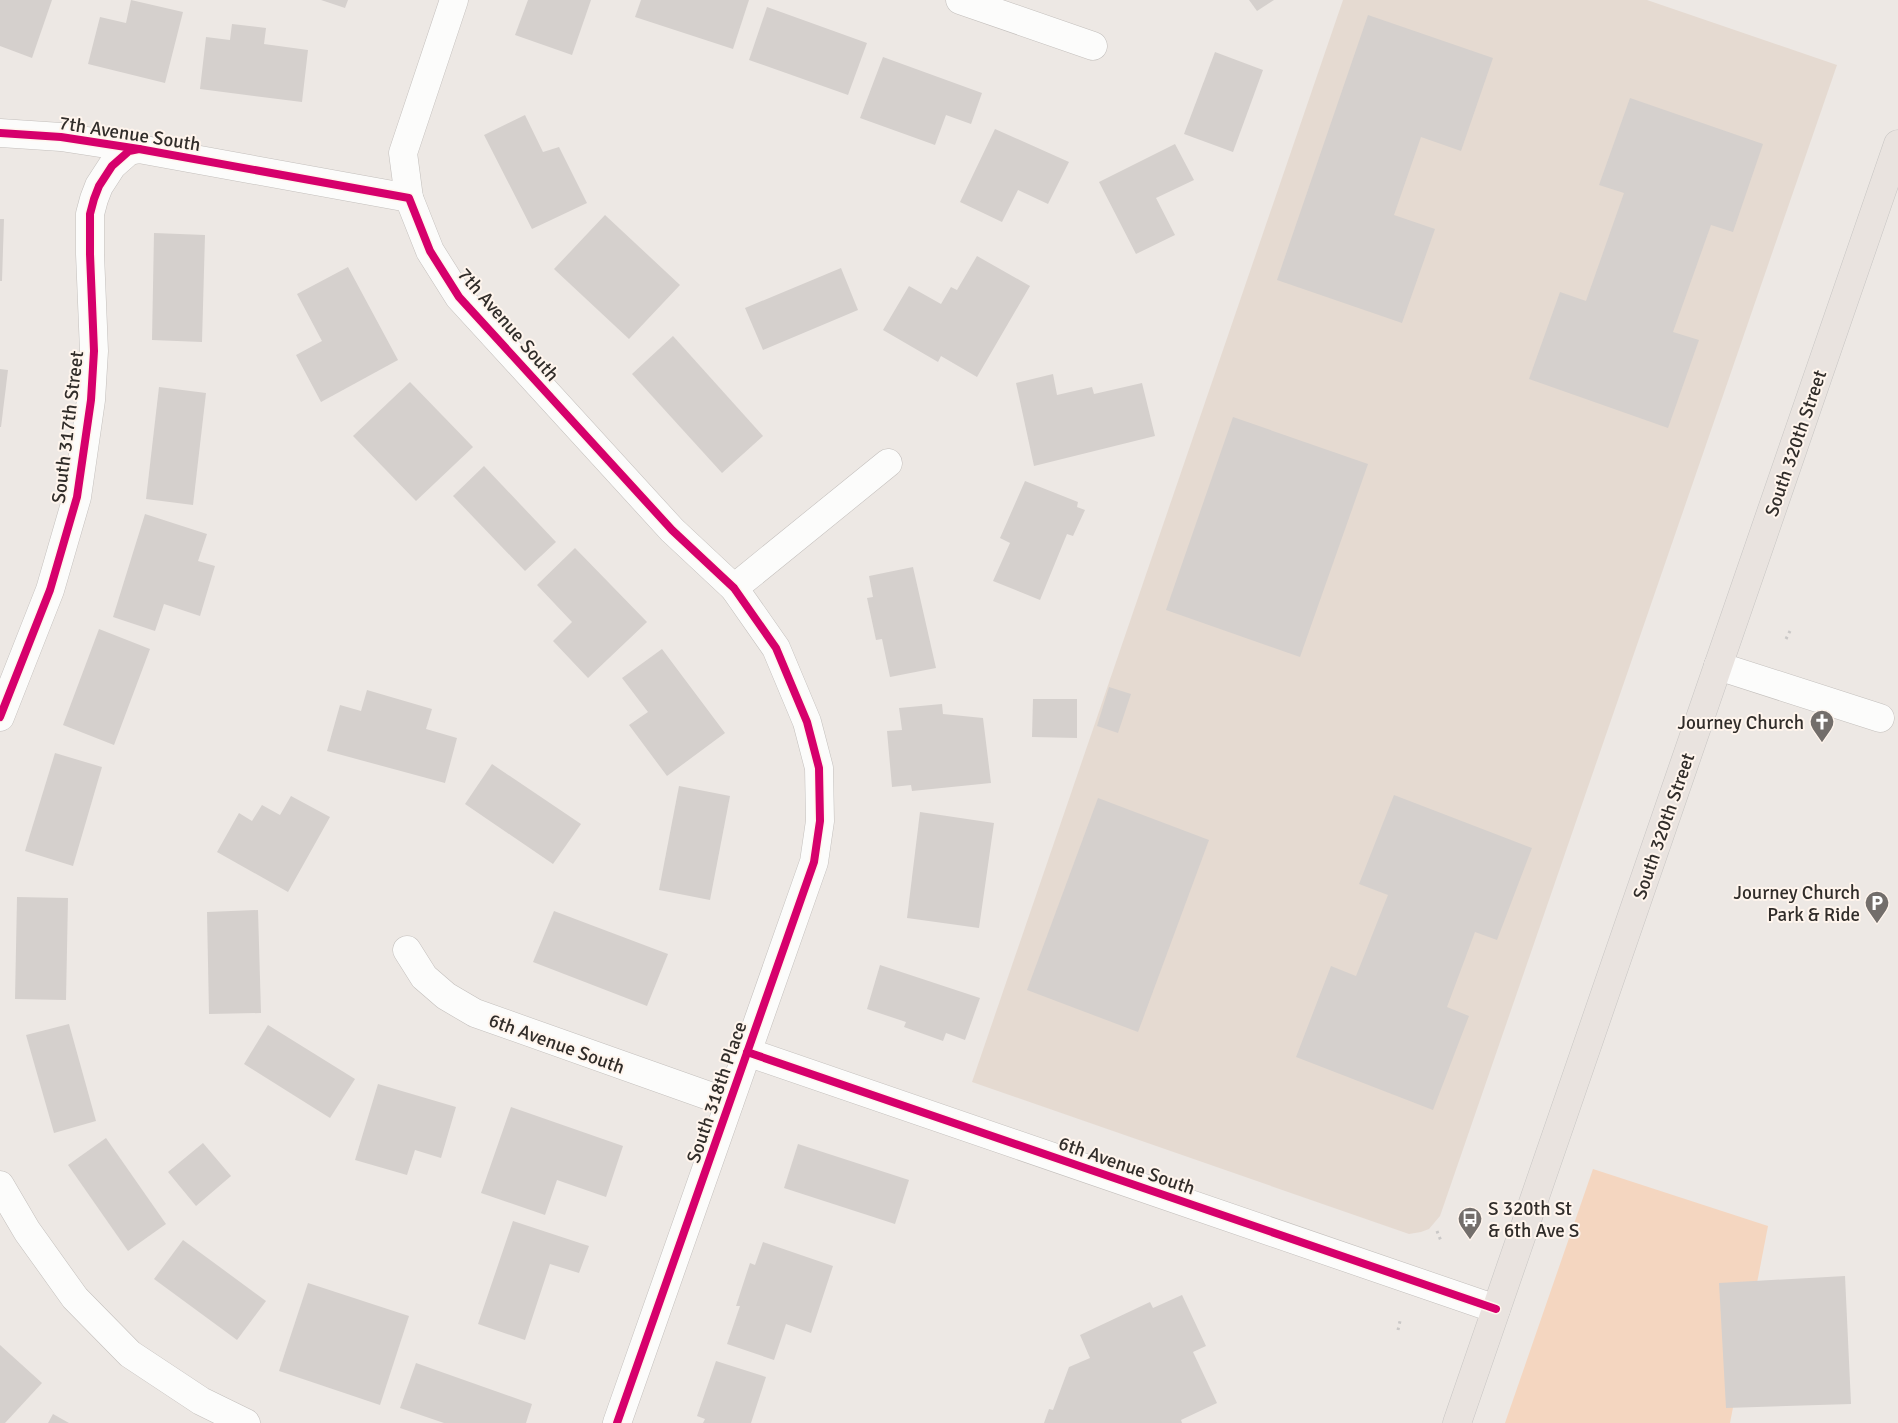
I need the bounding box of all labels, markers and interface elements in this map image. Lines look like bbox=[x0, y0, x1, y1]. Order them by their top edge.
street label: 7th Avenue South bbox=[57, 111, 202, 157]
street label: 7th Avenue South bbox=[452, 263, 564, 386]
street label: South 317th Street bbox=[47, 349, 89, 505]
street label: South 320th Street bbox=[1760, 367, 1832, 520]
church icon: Journey Church bbox=[1809, 709, 1835, 743]
place label: Journey Church bbox=[1677, 711, 1804, 735]
street label: South 320th Street bbox=[1628, 750, 1700, 903]
place label: Journey Church Park & Ride bbox=[1733, 881, 1860, 927]
parking icon: Journey Church Park & Ride bbox=[1864, 890, 1890, 924]
street label: 6th Avenue South bbox=[485, 1008, 628, 1080]
street label: South 318th Place bbox=[681, 1018, 752, 1166]
street label: 6th Avenue South bbox=[1055, 1131, 1198, 1201]
place label: S 320th St & 6th Ave S bbox=[1488, 1197, 1579, 1243]
bus stop icon: S 320th St & 6th Ave S bbox=[1457, 1206, 1483, 1240]

